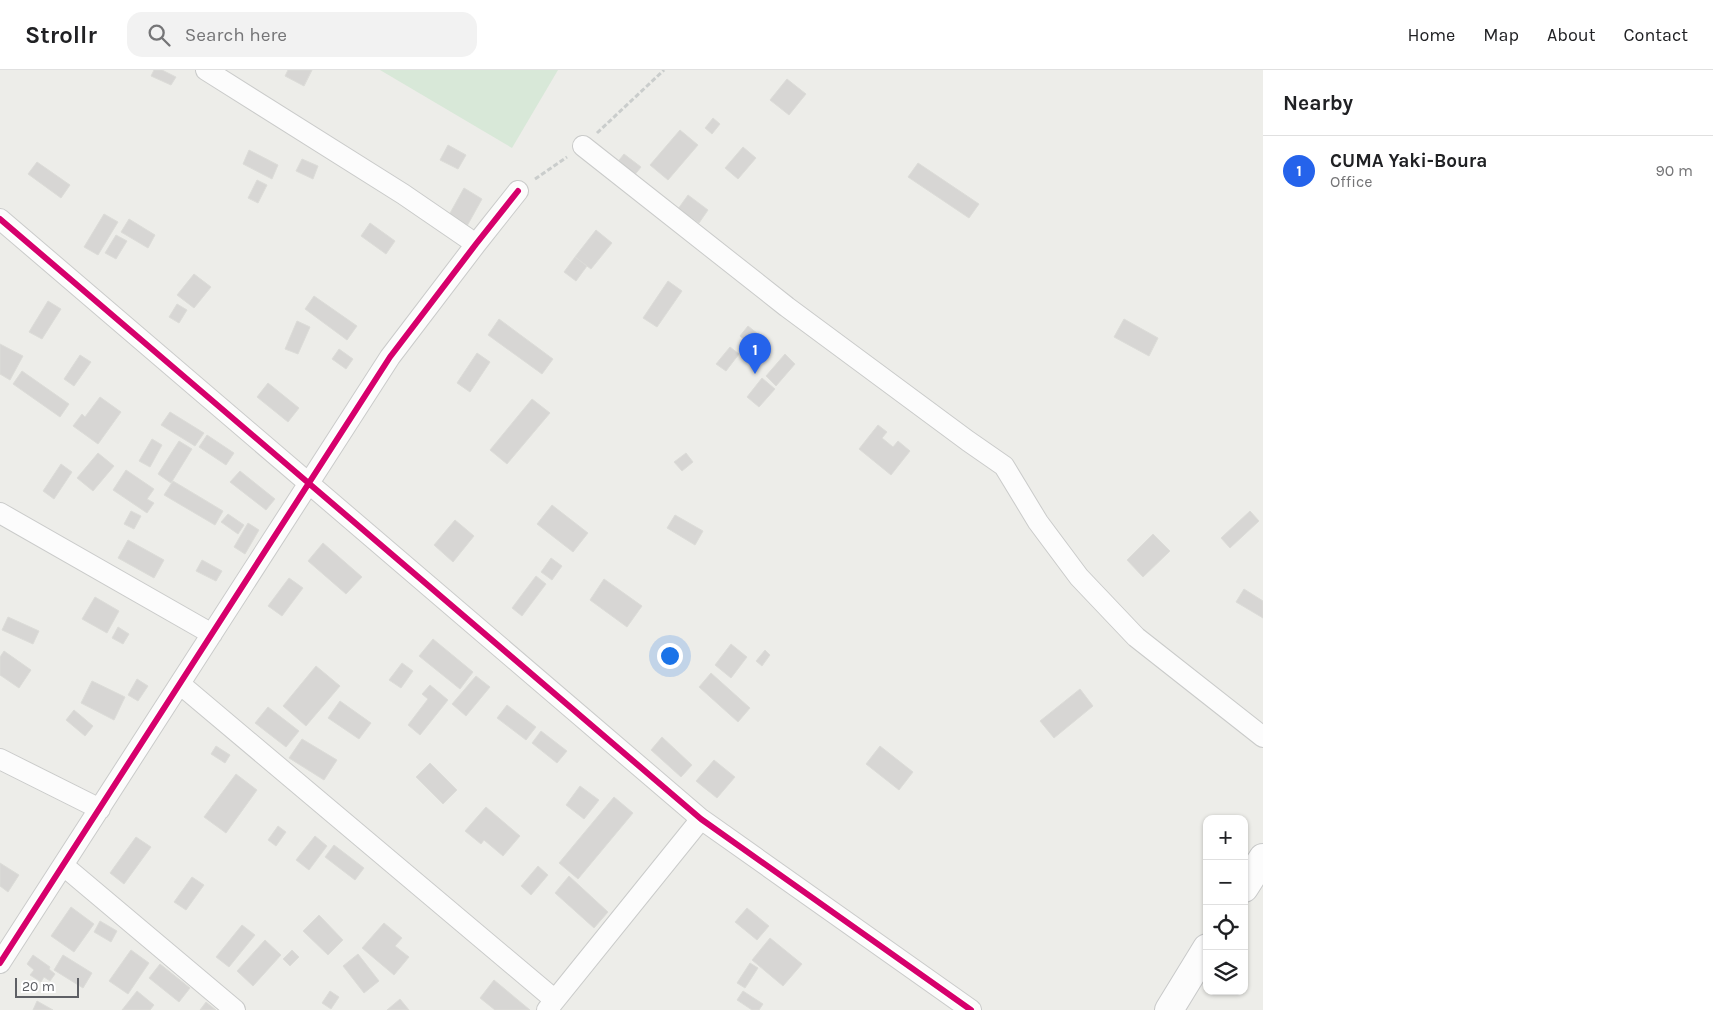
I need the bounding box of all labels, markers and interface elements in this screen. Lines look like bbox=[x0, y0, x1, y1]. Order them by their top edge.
search box bbox=[127, 12, 477, 57]
text: Strollr bbox=[25, 21, 97, 49]
icon: search bbox=[145, 21, 173, 49]
text: Search here bbox=[185, 24, 287, 46]
text: Home bbox=[1407, 24, 1455, 46]
text: Map bbox=[1483, 24, 1519, 46]
text: About bbox=[1547, 24, 1596, 46]
text: Contact bbox=[1624, 24, 1688, 46]
text: Nearby bbox=[1283, 91, 1353, 115]
text: CUMA Yaki-Boura bbox=[1330, 150, 1487, 172]
text: 1 bbox=[1296, 161, 1302, 180]
text: 90 m bbox=[1655, 161, 1693, 180]
text: Office bbox=[1330, 172, 1373, 191]
pin: 1 bbox=[739, 333, 771, 374]
your location bbox=[657, 643, 683, 669]
map controls bbox=[1203, 815, 1248, 995]
button: + bbox=[1203, 815, 1248, 860]
button: − bbox=[1203, 860, 1248, 905]
button: locate bbox=[1203, 905, 1248, 950]
button: layers bbox=[1203, 950, 1248, 995]
scale bar bbox=[15, 975, 79, 998]
text: 20 m bbox=[22, 978, 55, 995]

